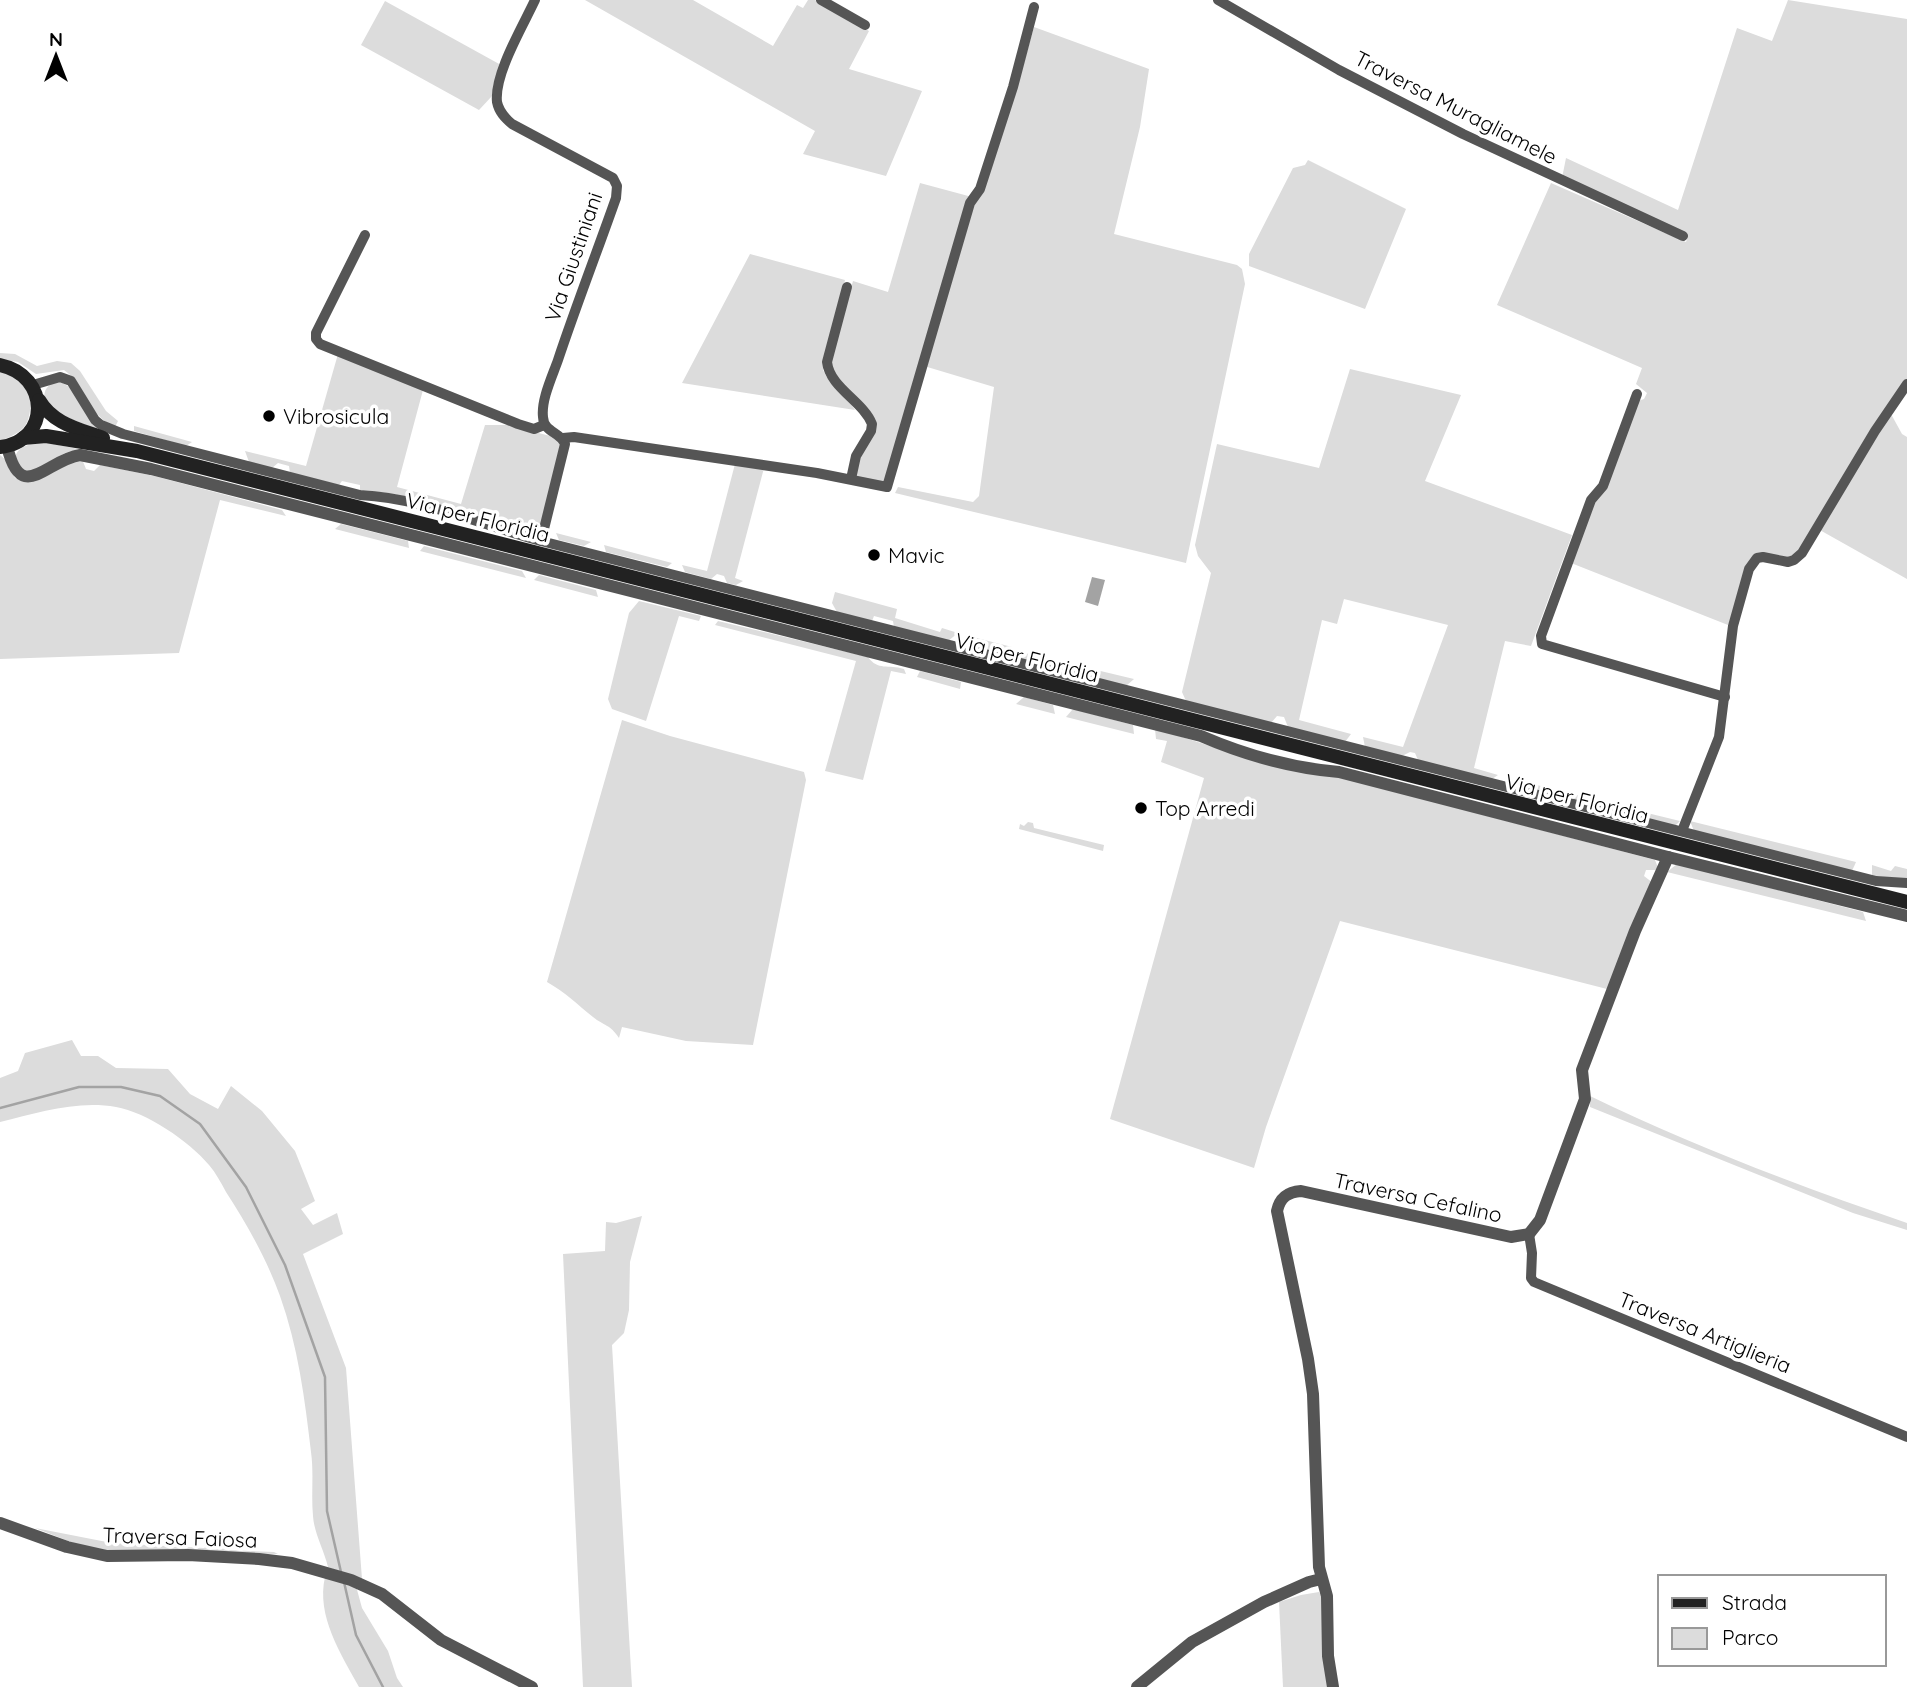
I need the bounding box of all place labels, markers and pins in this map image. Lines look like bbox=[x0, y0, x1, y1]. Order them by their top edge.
place label: Vibrosicula bbox=[283, 403, 389, 429]
marker: Vibrosicula bbox=[261, 408, 277, 424]
place label: Mavic bbox=[888, 542, 944, 568]
marker: Mavic bbox=[866, 547, 882, 563]
place label: Top Arredi bbox=[1155, 795, 1255, 821]
marker: Top Arredi bbox=[1133, 800, 1149, 816]

